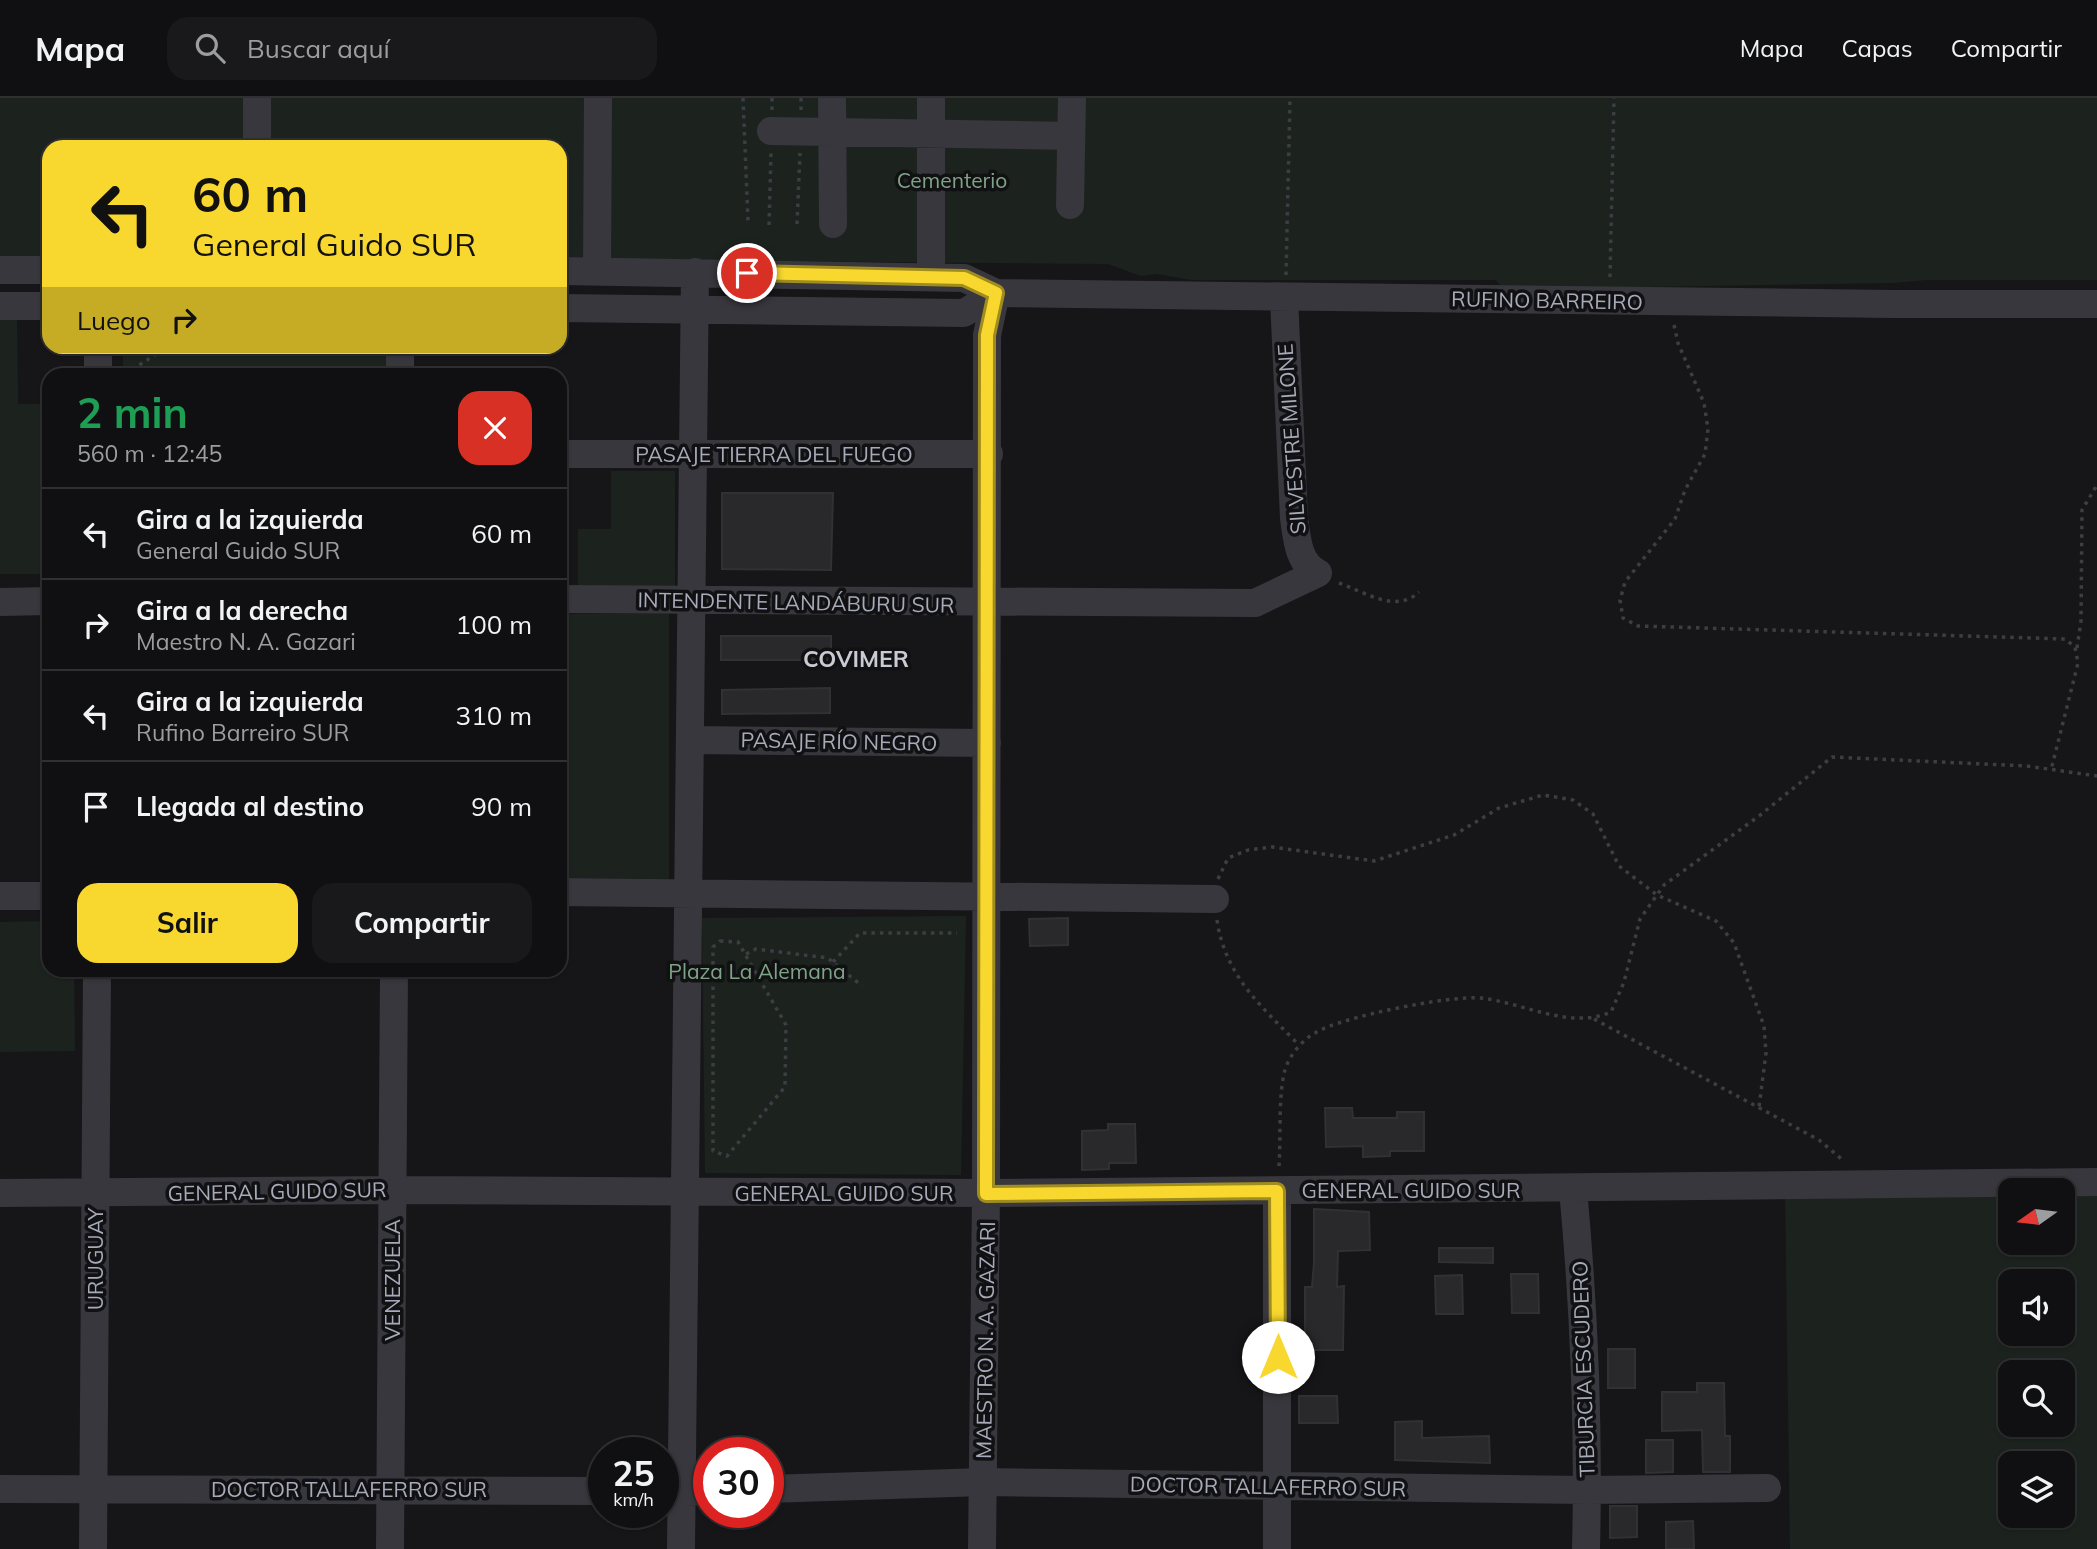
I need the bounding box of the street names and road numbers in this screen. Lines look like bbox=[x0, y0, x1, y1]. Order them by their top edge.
street label: RUFINO BARREIRO bbox=[1451, 285, 1643, 315]
street label: SILVESTRE MILONE bbox=[1271, 343, 1311, 535]
street label: PASAJE TIERRA DEL FUEGO bbox=[635, 441, 913, 467]
street label: INTENDENTE LANDÁBURU SUR bbox=[637, 586, 955, 618]
street label: PASAJE RÍO NEGRO bbox=[740, 726, 938, 756]
street label: GENERAL GUIDO SUR bbox=[167, 1176, 387, 1206]
street label: GENERAL GUIDO SUR bbox=[1302, 1177, 1520, 1203]
street label: GENERAL GUIDO SUR bbox=[735, 1180, 953, 1206]
street label: URUGUAY bbox=[82, 1207, 108, 1310]
street label: VENEZUELA bbox=[379, 1219, 405, 1341]
street label: MAESTRO N. A. GAZARI bbox=[970, 1221, 1000, 1459]
street label: TIBURCIA ESCUDERO bbox=[1566, 1260, 1600, 1478]
street label: DOCTOR TALLAFERRO SUR bbox=[1130, 1471, 1406, 1501]
street label: DOCTOR TALLAFERRO SUR bbox=[211, 1476, 487, 1502]

